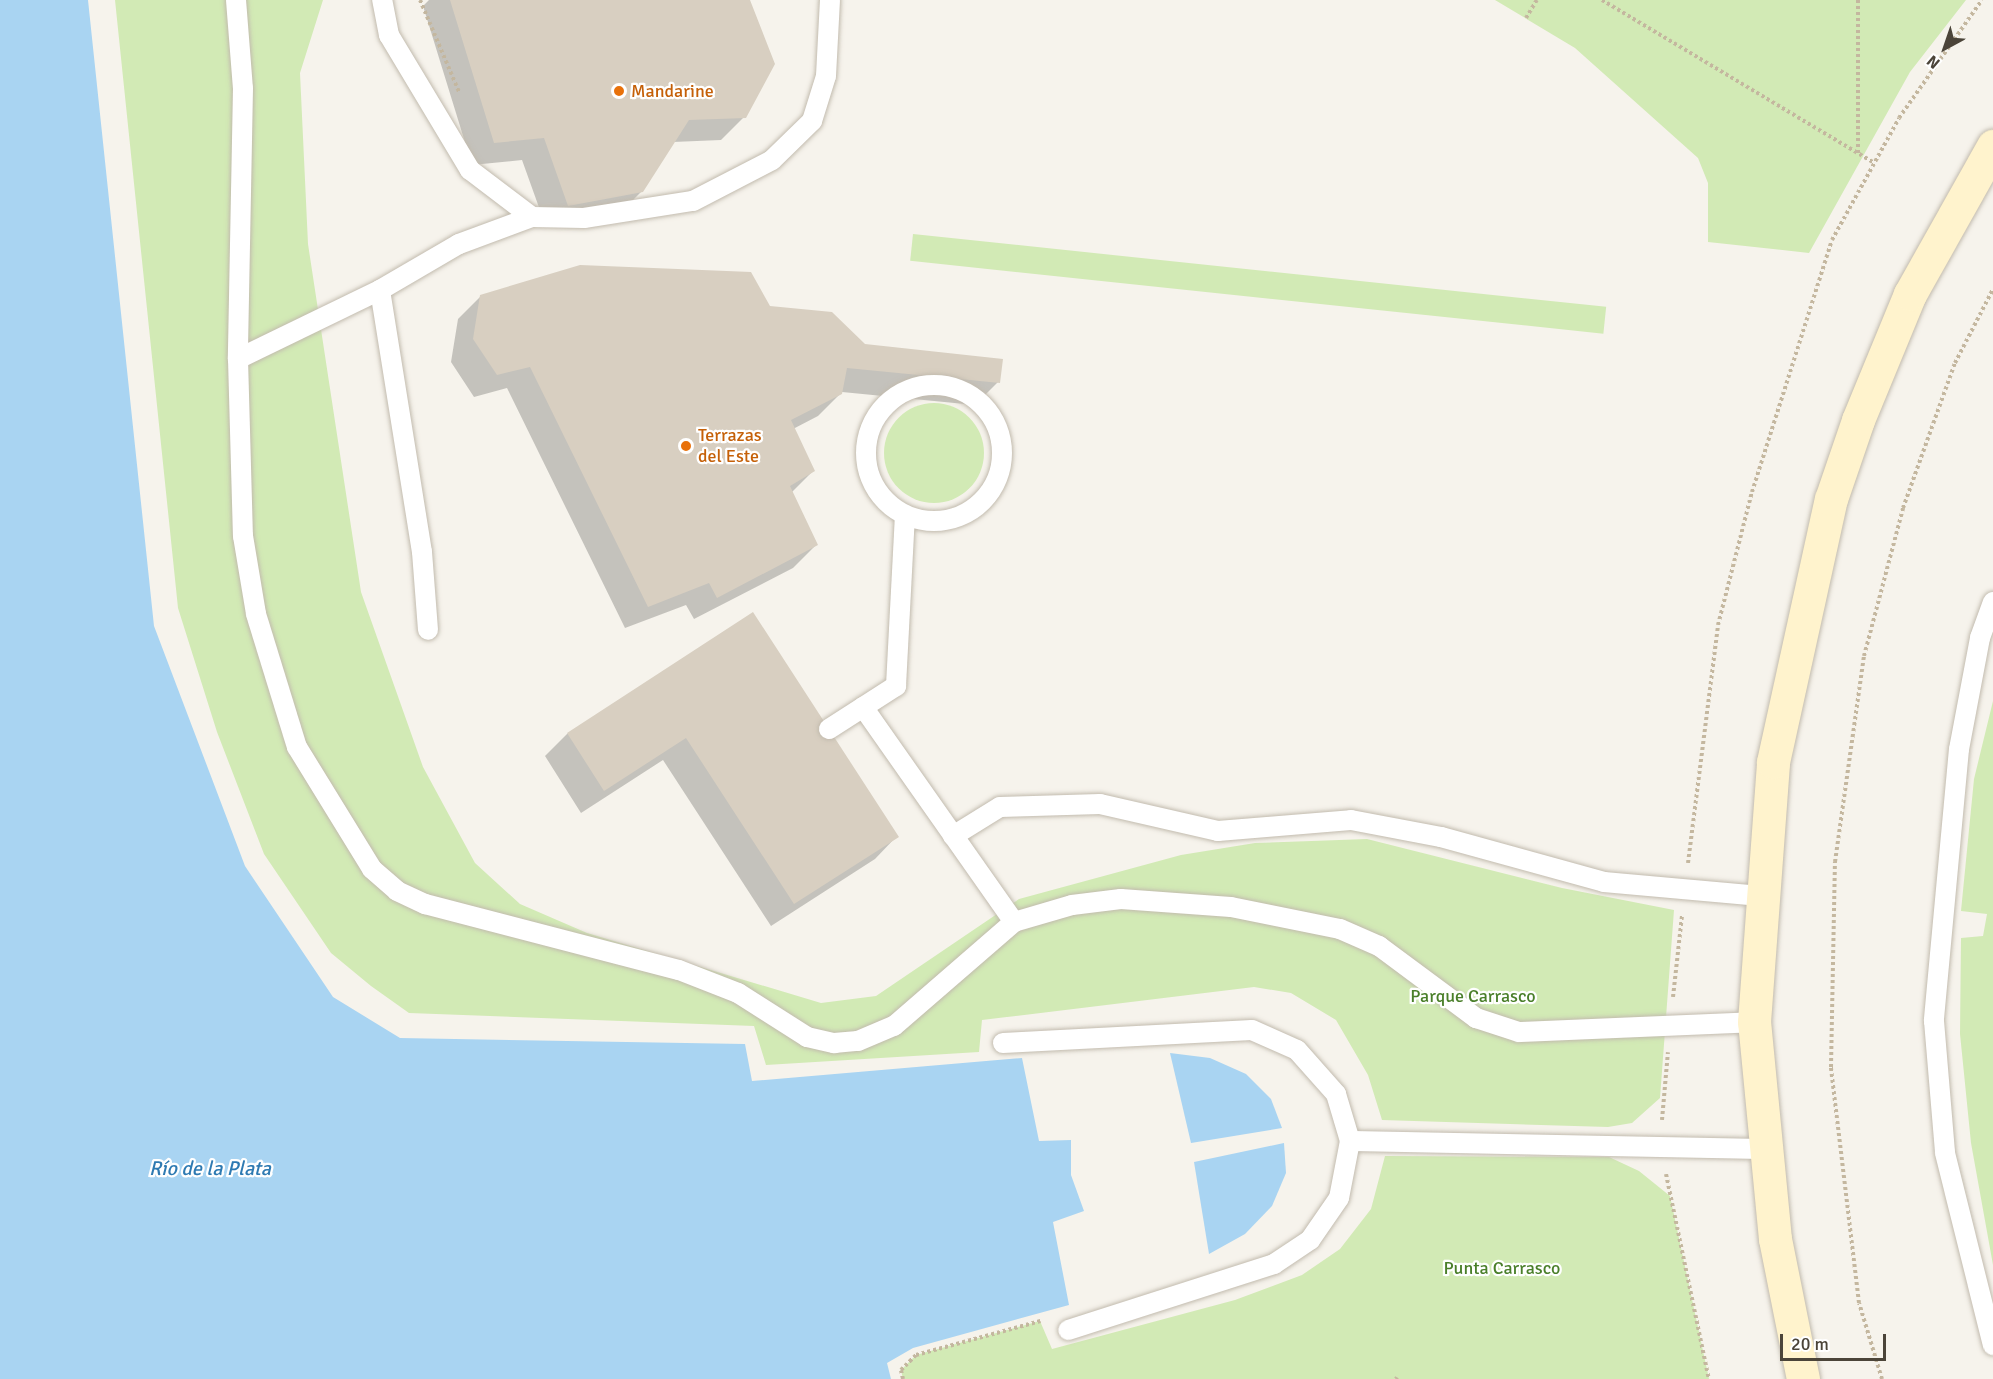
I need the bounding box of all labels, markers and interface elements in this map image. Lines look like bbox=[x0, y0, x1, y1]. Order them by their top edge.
north arrow bbox=[1915, 18, 1975, 78]
text: N bbox=[1923, 51, 1944, 73]
place label: Mandarine bbox=[631, 80, 714, 102]
marker: Mandarine bbox=[612, 84, 626, 98]
place label: Terrazas del Este bbox=[698, 425, 762, 468]
marker: Terrazas del Este bbox=[679, 439, 693, 453]
park label: Parque Carrasco bbox=[1410, 985, 1536, 1007]
water label: Río de la Plata bbox=[149, 1156, 271, 1180]
park label: Punta Carrasco bbox=[1444, 1257, 1560, 1279]
scale bar bbox=[1783, 1322, 1890, 1360]
text: 20 m bbox=[1791, 1333, 1829, 1355]

